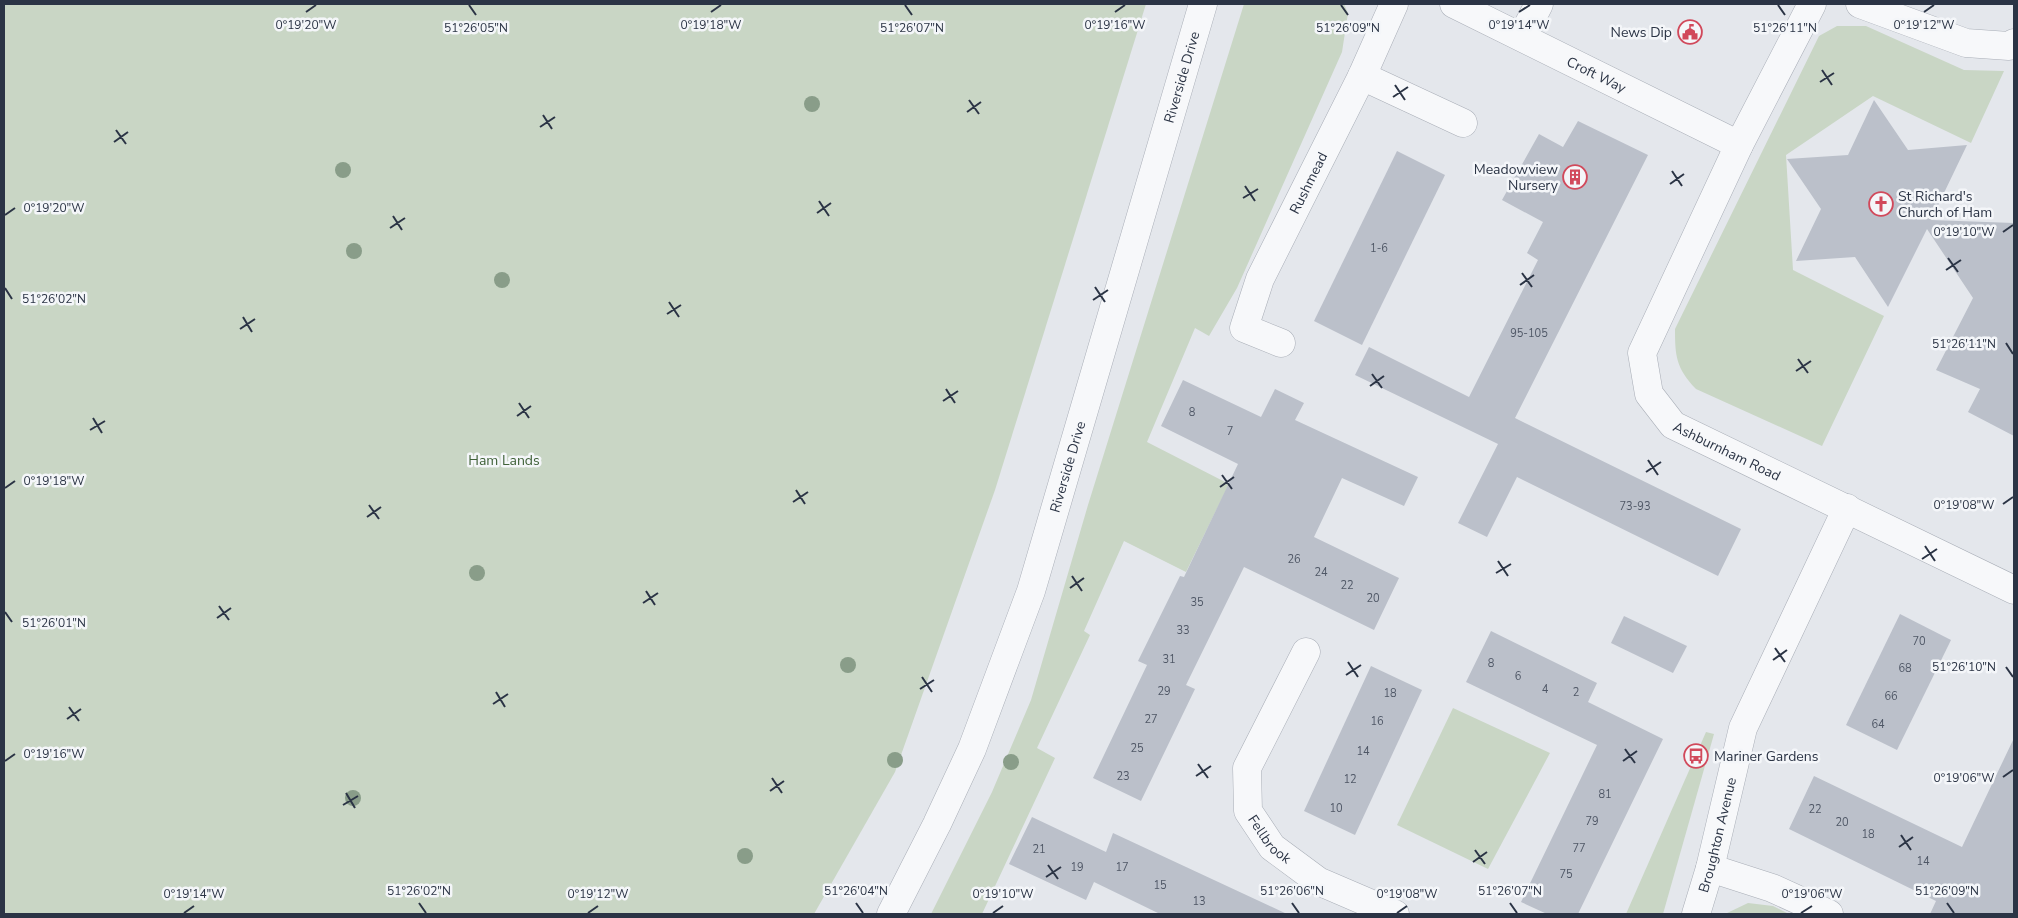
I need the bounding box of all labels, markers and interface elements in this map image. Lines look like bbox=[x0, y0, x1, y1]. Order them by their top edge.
text: 0°19'20"W bbox=[275, 17, 337, 33]
text: 0°19'18"W bbox=[680, 17, 742, 33]
text: 0°19'16"W bbox=[1084, 17, 1146, 33]
text: 0°19'14"W bbox=[1488, 17, 1550, 33]
text: 0°19'12"W bbox=[1893, 17, 1955, 33]
public building icon: News Dip bbox=[1677, 19, 1703, 45]
text: 51°26'05"N bbox=[444, 20, 508, 36]
text: 51°26'07"N bbox=[880, 20, 944, 36]
text: 51°26'09"N bbox=[1316, 20, 1380, 36]
text: 51°26'11"N bbox=[1753, 20, 1817, 36]
place label: News Dip bbox=[1611, 23, 1672, 42]
street label: Riverside Drive bbox=[1159, 29, 1204, 125]
street label: Croft Way bbox=[1564, 52, 1630, 98]
street label: Rushmead bbox=[1285, 149, 1332, 217]
place label: Meadowview Nursery bbox=[1474, 160, 1559, 195]
building icon: Meadowview Nursery bbox=[1562, 164, 1588, 190]
place label: St Richard's Church of Ham bbox=[1898, 187, 1992, 222]
church icon: St Richard's Church of Ham bbox=[1868, 191, 1894, 217]
text: 0°19'20"W bbox=[23, 200, 85, 216]
text: 0°19'10"W bbox=[1933, 224, 1995, 240]
house number: 1-6 bbox=[1370, 241, 1388, 256]
text: 51°26'02"N bbox=[22, 291, 86, 307]
house number: 95-105 bbox=[1510, 326, 1548, 341]
text: 51°26'11"N bbox=[1932, 336, 1996, 352]
house number: 8 bbox=[1189, 405, 1196, 420]
street label: Ashburnham Road bbox=[1670, 417, 1784, 485]
street label: Riverside Drive bbox=[1045, 419, 1090, 515]
house number: 7 bbox=[1227, 424, 1233, 439]
park label: Ham Lands bbox=[468, 451, 540, 470]
text: 0°19'18"W bbox=[23, 473, 85, 489]
text: 0°19'08"W bbox=[1933, 497, 1995, 513]
house number: 73-93 bbox=[1619, 499, 1651, 514]
house number: 26 bbox=[1287, 552, 1301, 567]
house number: 24 bbox=[1314, 565, 1328, 580]
house number: 22 bbox=[1340, 578, 1354, 593]
house number: 20 bbox=[1366, 591, 1380, 606]
house number: 35 bbox=[1190, 595, 1204, 610]
text: 51°26'01"N bbox=[22, 615, 86, 631]
house number: 33 bbox=[1176, 623, 1190, 638]
house number: 70 bbox=[1912, 634, 1926, 649]
house number: 31 bbox=[1162, 652, 1176, 667]
house number: 8 bbox=[1488, 656, 1495, 671]
text: 51°26'10"N bbox=[1932, 659, 1996, 675]
house number: 68 bbox=[1898, 661, 1912, 676]
house number: 6 bbox=[1515, 669, 1522, 684]
house number: 4 bbox=[1542, 682, 1549, 697]
house number: 29 bbox=[1157, 684, 1171, 699]
house number: 2 bbox=[1573, 685, 1579, 700]
house number: 18 bbox=[1383, 686, 1397, 701]
house number: 66 bbox=[1884, 689, 1898, 704]
house number: 27 bbox=[1144, 712, 1158, 727]
house number: 16 bbox=[1370, 714, 1384, 729]
house number: 64 bbox=[1871, 717, 1885, 732]
house number: 25 bbox=[1130, 741, 1144, 756]
bus stop icon: Mariner Gardens bbox=[1683, 743, 1709, 769]
house number: 14 bbox=[1356, 744, 1370, 759]
text: 0°19'16"W bbox=[23, 746, 85, 762]
place label: Mariner Gardens bbox=[1714, 747, 1819, 766]
house number: 23 bbox=[1116, 769, 1130, 784]
text: 0°19'06"W bbox=[1933, 770, 1995, 786]
house number: 12 bbox=[1343, 772, 1357, 787]
street label: Broughton Avenue bbox=[1694, 775, 1741, 895]
house number: 81 bbox=[1598, 787, 1612, 802]
house number: 10 bbox=[1329, 801, 1343, 816]
house number: 22 bbox=[1808, 802, 1822, 817]
street label: Fellbrook bbox=[1244, 811, 1296, 868]
house number: 79 bbox=[1585, 814, 1599, 829]
house number: 20 bbox=[1835, 815, 1849, 830]
house number: 18 bbox=[1861, 827, 1875, 842]
house number: 77 bbox=[1572, 841, 1586, 856]
house number: 21 bbox=[1032, 842, 1046, 857]
house number: 14 bbox=[1916, 854, 1930, 869]
house number: 19 bbox=[1070, 860, 1084, 875]
house number: 17 bbox=[1115, 860, 1129, 875]
house number: 75 bbox=[1559, 867, 1573, 882]
house number: 15 bbox=[1153, 878, 1167, 893]
text: 51°26'02"N bbox=[387, 883, 451, 899]
text: 51°26'04"N bbox=[824, 883, 888, 899]
text: 51°26'06"N bbox=[1260, 883, 1324, 899]
text: 51°26'07"N bbox=[1478, 883, 1542, 899]
text: 51°26'09"N bbox=[1915, 883, 1979, 899]
text: 0°19'14"W bbox=[163, 886, 225, 902]
text: 0°19'12"W bbox=[567, 886, 629, 902]
text: 0°19'10"W bbox=[972, 886, 1034, 902]
text: 0°19'08"W bbox=[1376, 886, 1438, 902]
text: 0°19'06"W bbox=[1781, 886, 1843, 902]
house number: 13 bbox=[1192, 894, 1206, 909]

